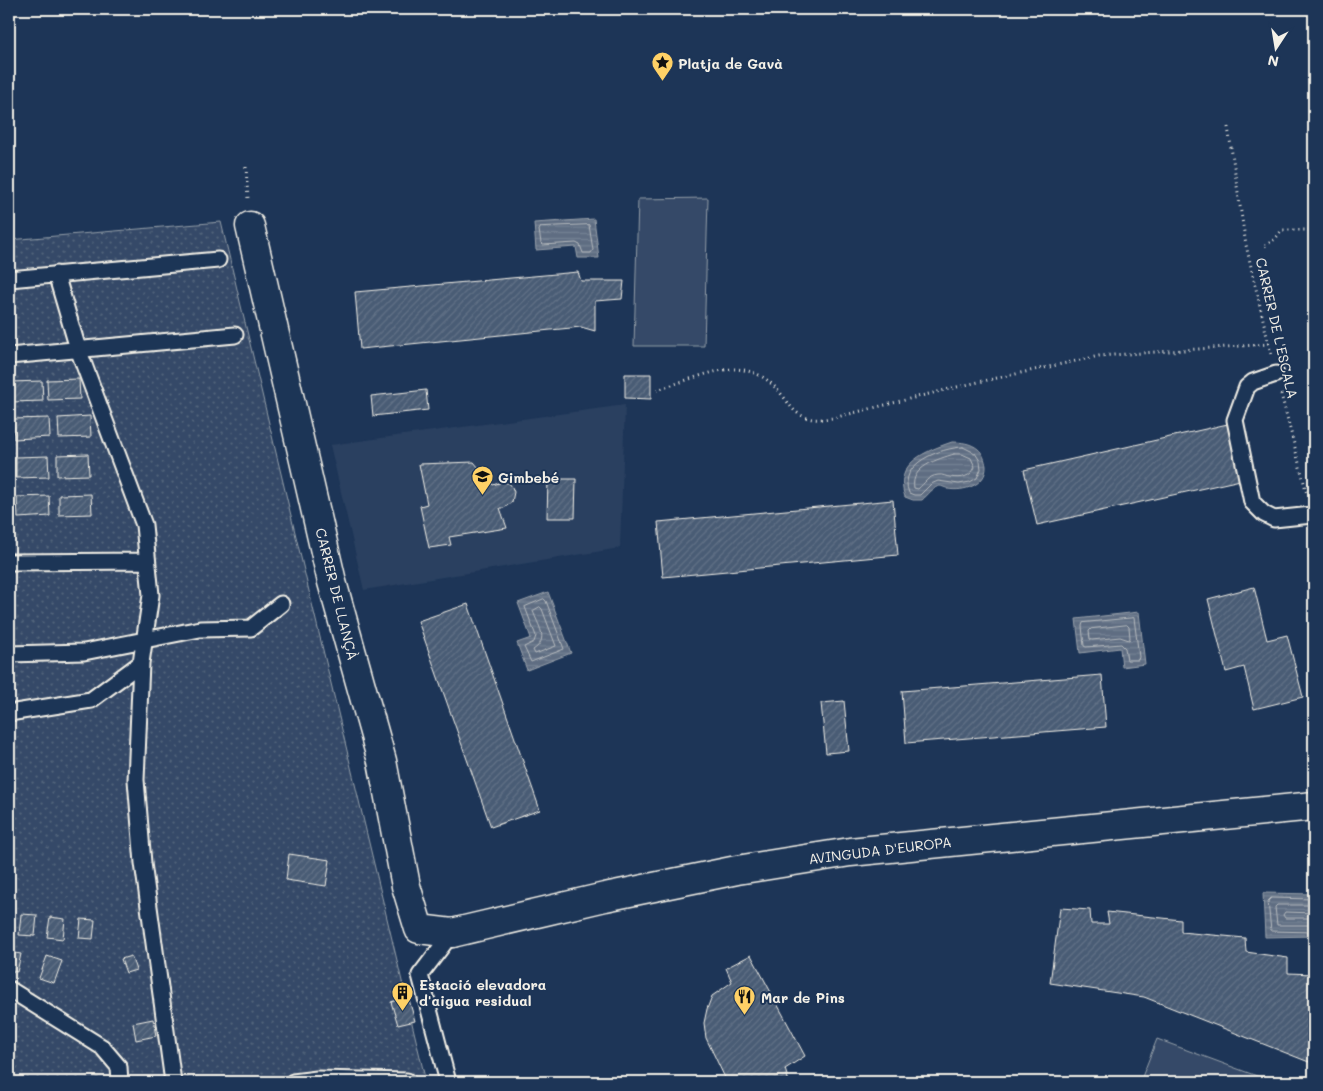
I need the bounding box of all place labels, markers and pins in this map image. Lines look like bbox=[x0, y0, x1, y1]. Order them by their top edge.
place icon: Platja de Gavà bbox=[650, 51, 674, 82]
place label: Platja de Gavà bbox=[678, 54, 783, 73]
school or university icon: Gimbebé bbox=[470, 465, 494, 496]
place label: Gimbebé bbox=[498, 468, 559, 487]
place label: Estació elevadora d'aigua residual bbox=[419, 975, 547, 1010]
building icon: Estació elevadora d'aigua residual bbox=[391, 980, 415, 1011]
restaurant icon: Mar de Pins bbox=[733, 985, 757, 1016]
place label: Mar de Pins bbox=[761, 988, 845, 1007]

